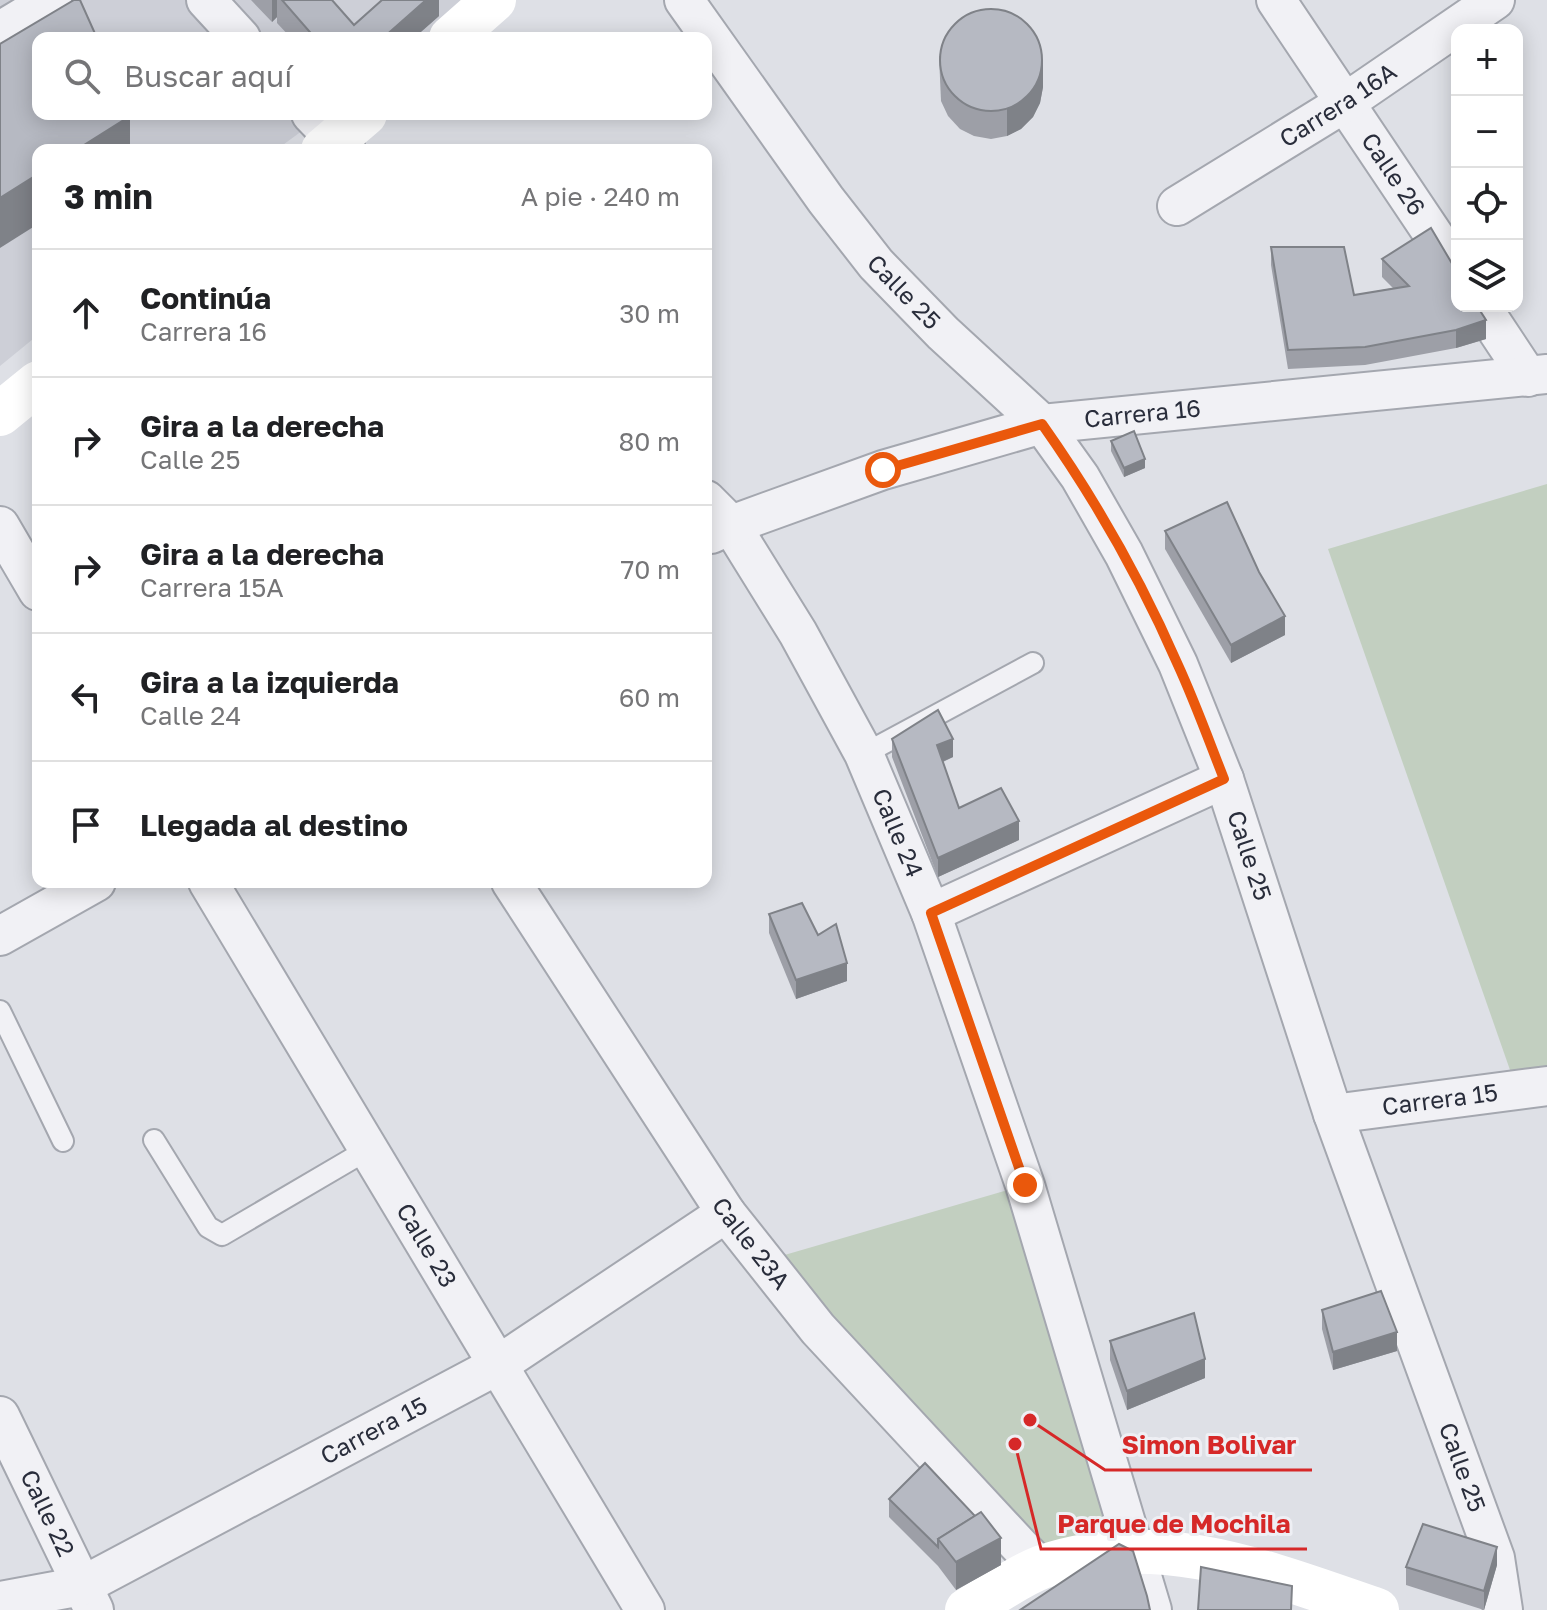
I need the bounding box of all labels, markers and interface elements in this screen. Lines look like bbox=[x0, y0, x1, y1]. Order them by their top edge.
map controls bbox=[1451, 24, 1523, 312]
button: + bbox=[1451, 24, 1523, 96]
search box bbox=[32, 32, 712, 120]
icon: search bbox=[60, 54, 104, 98]
street label: Carrera 16A bbox=[1274, 56, 1401, 152]
text: Buscar aquí bbox=[124, 58, 292, 94]
button: − bbox=[1451, 96, 1523, 168]
street label: Calle 26 bbox=[1356, 127, 1432, 220]
button: locate bbox=[1451, 168, 1523, 240]
text: 3 min bbox=[64, 176, 153, 216]
text: A pie · 240 m bbox=[521, 181, 680, 212]
button: layers bbox=[1451, 240, 1523, 312]
street label: Calle 25 bbox=[862, 248, 947, 335]
text: Continúa bbox=[140, 280, 271, 316]
icon: ahead bbox=[64, 291, 108, 335]
text: 30 m bbox=[619, 298, 680, 329]
text: Carrera 16 bbox=[140, 316, 267, 347]
street label: Carrera 16 bbox=[1083, 392, 1202, 433]
text: Gira a la derecha bbox=[140, 408, 384, 444]
icon: right bbox=[64, 419, 108, 463]
text: 80 m bbox=[619, 426, 680, 457]
text: Calle 25 bbox=[140, 444, 241, 475]
route start bbox=[865, 452, 901, 488]
text: Gira a la derecha bbox=[140, 536, 384, 572]
icon: right bbox=[64, 547, 108, 591]
text: 70 m bbox=[621, 554, 680, 585]
text: Carrera 15A bbox=[140, 572, 284, 603]
text: Gira a la izquierda bbox=[140, 664, 399, 700]
icon: left bbox=[64, 675, 108, 719]
text: 60 m bbox=[619, 682, 680, 713]
text: Calle 24 bbox=[140, 700, 241, 731]
street label: Calle 24 bbox=[867, 784, 930, 881]
icon: arrive bbox=[64, 803, 108, 847]
text: Llegada al destino bbox=[140, 807, 408, 843]
street label: Calle 25 bbox=[1222, 807, 1278, 904]
street label: Carrera 15 bbox=[1380, 1077, 1500, 1120]
route end bbox=[1007, 1167, 1043, 1203]
street label: Calle 23A bbox=[707, 1192, 797, 1295]
street label: Calle 23 bbox=[391, 1197, 464, 1292]
street label: Carrera 15 bbox=[315, 1389, 432, 1470]
street label: Calle 25 bbox=[1434, 1418, 1493, 1516]
callout: Simon Bolivar bbox=[1105, 1420, 1312, 1470]
text: Simon Bolivar bbox=[1122, 1429, 1296, 1460]
street label: Calle 22 bbox=[15, 1464, 82, 1561]
callout: Parque de Mochila bbox=[1041, 1499, 1307, 1549]
text: Parque de Mochila bbox=[1057, 1508, 1291, 1539]

